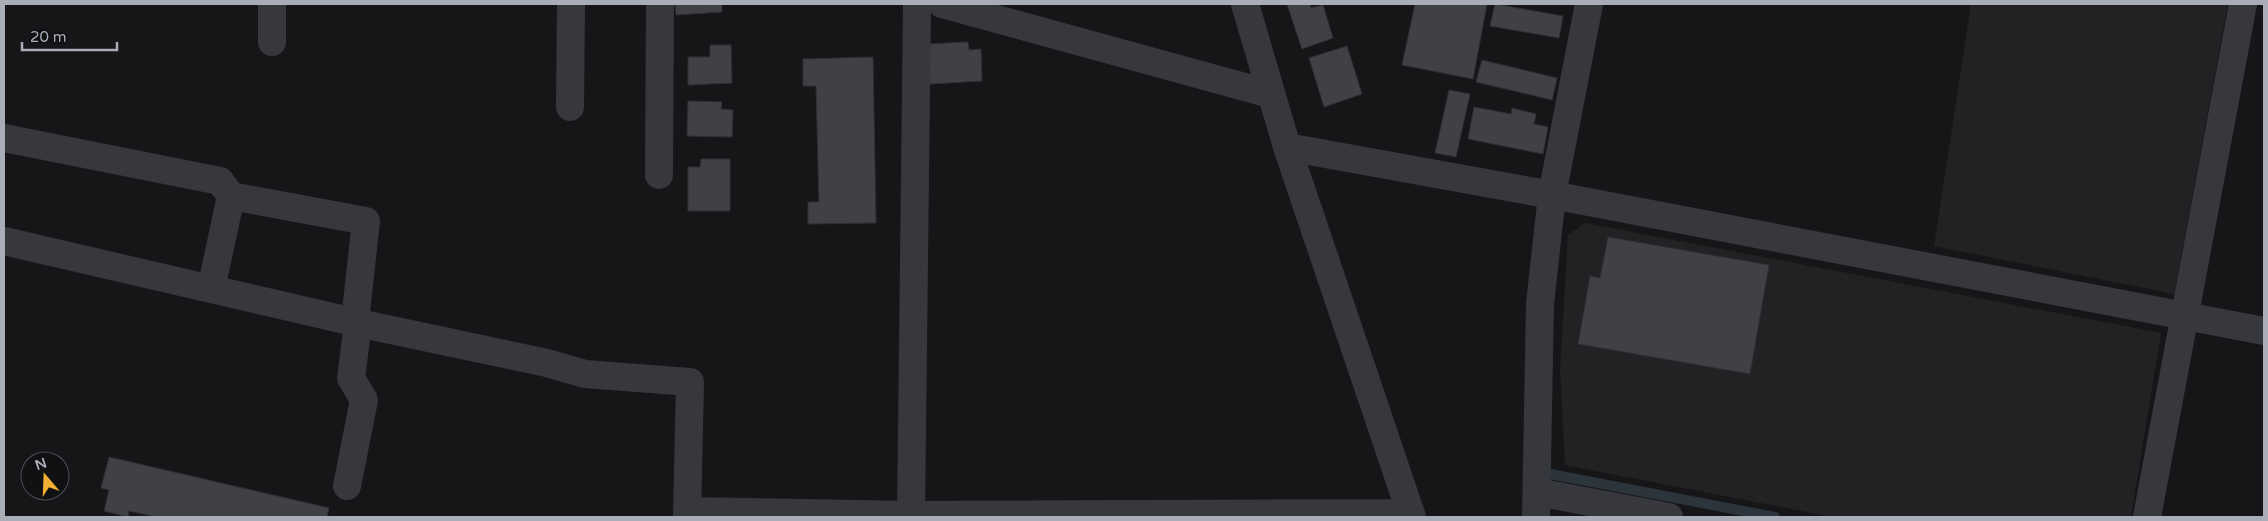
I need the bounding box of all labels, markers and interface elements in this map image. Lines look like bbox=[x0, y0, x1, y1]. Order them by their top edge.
scale bar bbox=[22, 20, 118, 52]
text: 20 m bbox=[30, 28, 67, 46]
north arrow bbox=[20, 451, 70, 501]
text: N bbox=[33, 454, 49, 474]

